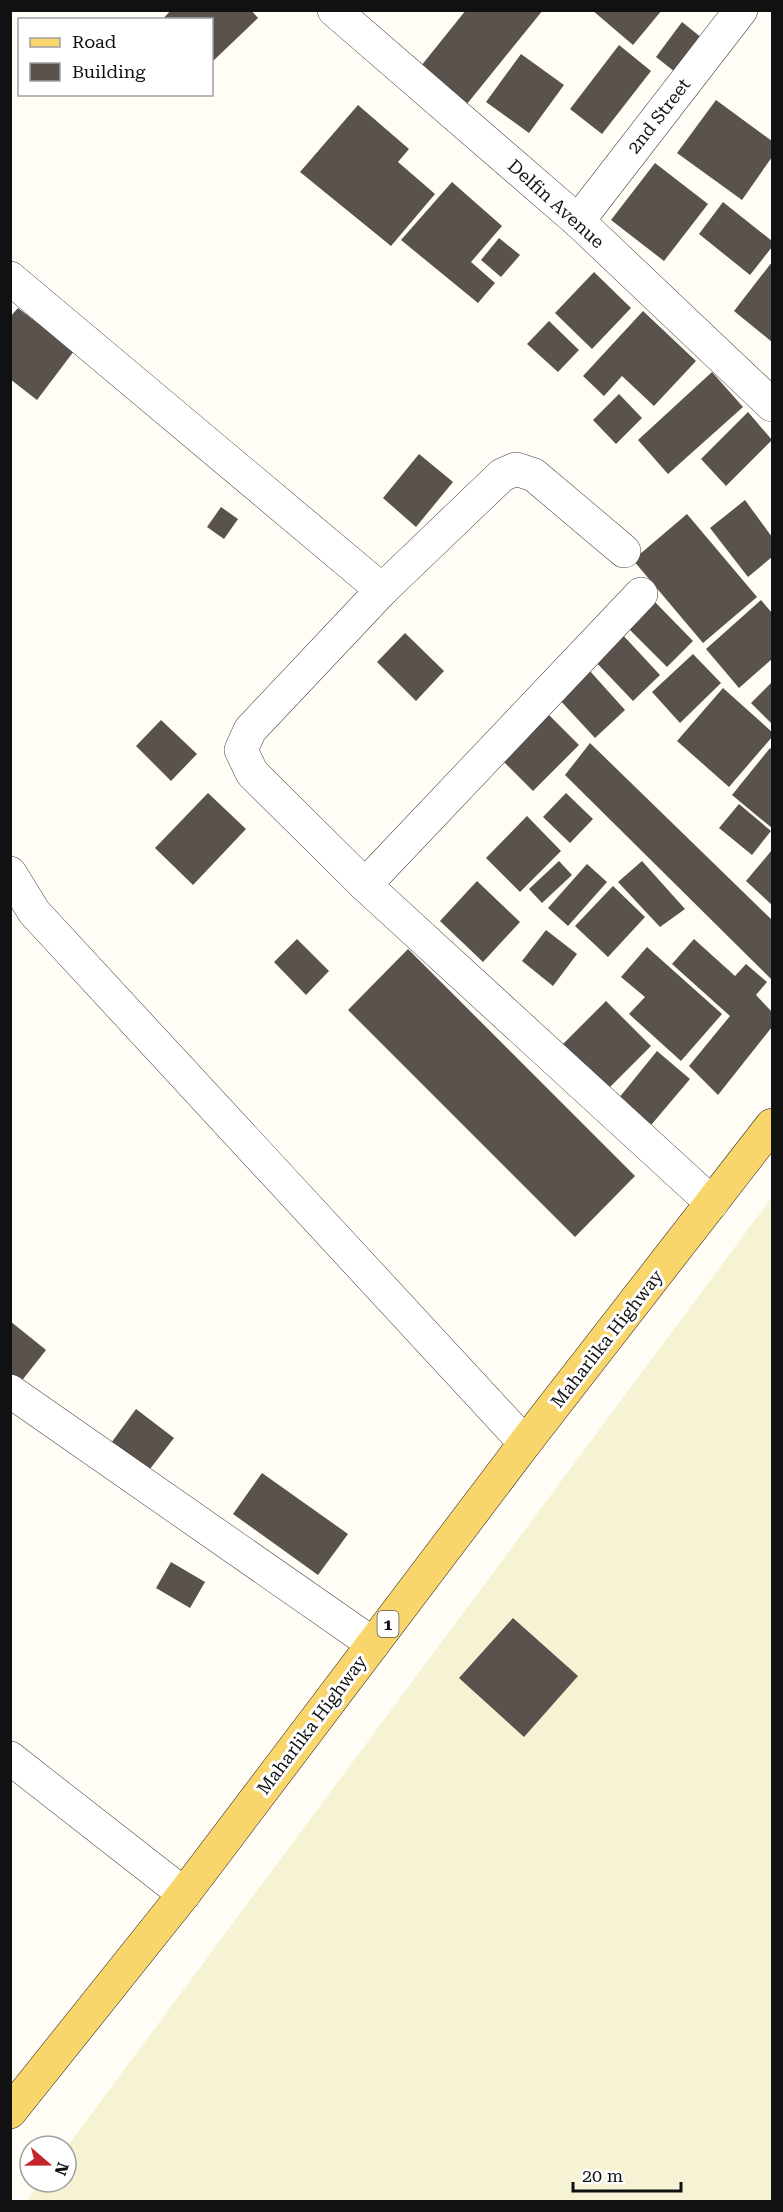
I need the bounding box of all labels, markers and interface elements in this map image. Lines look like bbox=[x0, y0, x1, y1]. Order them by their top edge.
legend bbox=[18, 18, 213, 96]
text: Road bbox=[72, 31, 117, 52]
text: Building bbox=[72, 61, 146, 82]
street label: 2nd Street bbox=[623, 74, 695, 157]
street label: Delfin Avenue bbox=[504, 155, 609, 252]
street label: Maharlika Highway bbox=[546, 1265, 667, 1412]
road number: 1 bbox=[378, 1611, 398, 1637]
street label: Maharlika Highway bbox=[252, 1651, 371, 1798]
north arrow bbox=[18, 2134, 78, 2194]
scale bar bbox=[573, 2155, 681, 2193]
text: N bbox=[51, 2160, 73, 2178]
text: 20 m bbox=[582, 2165, 623, 2186]

